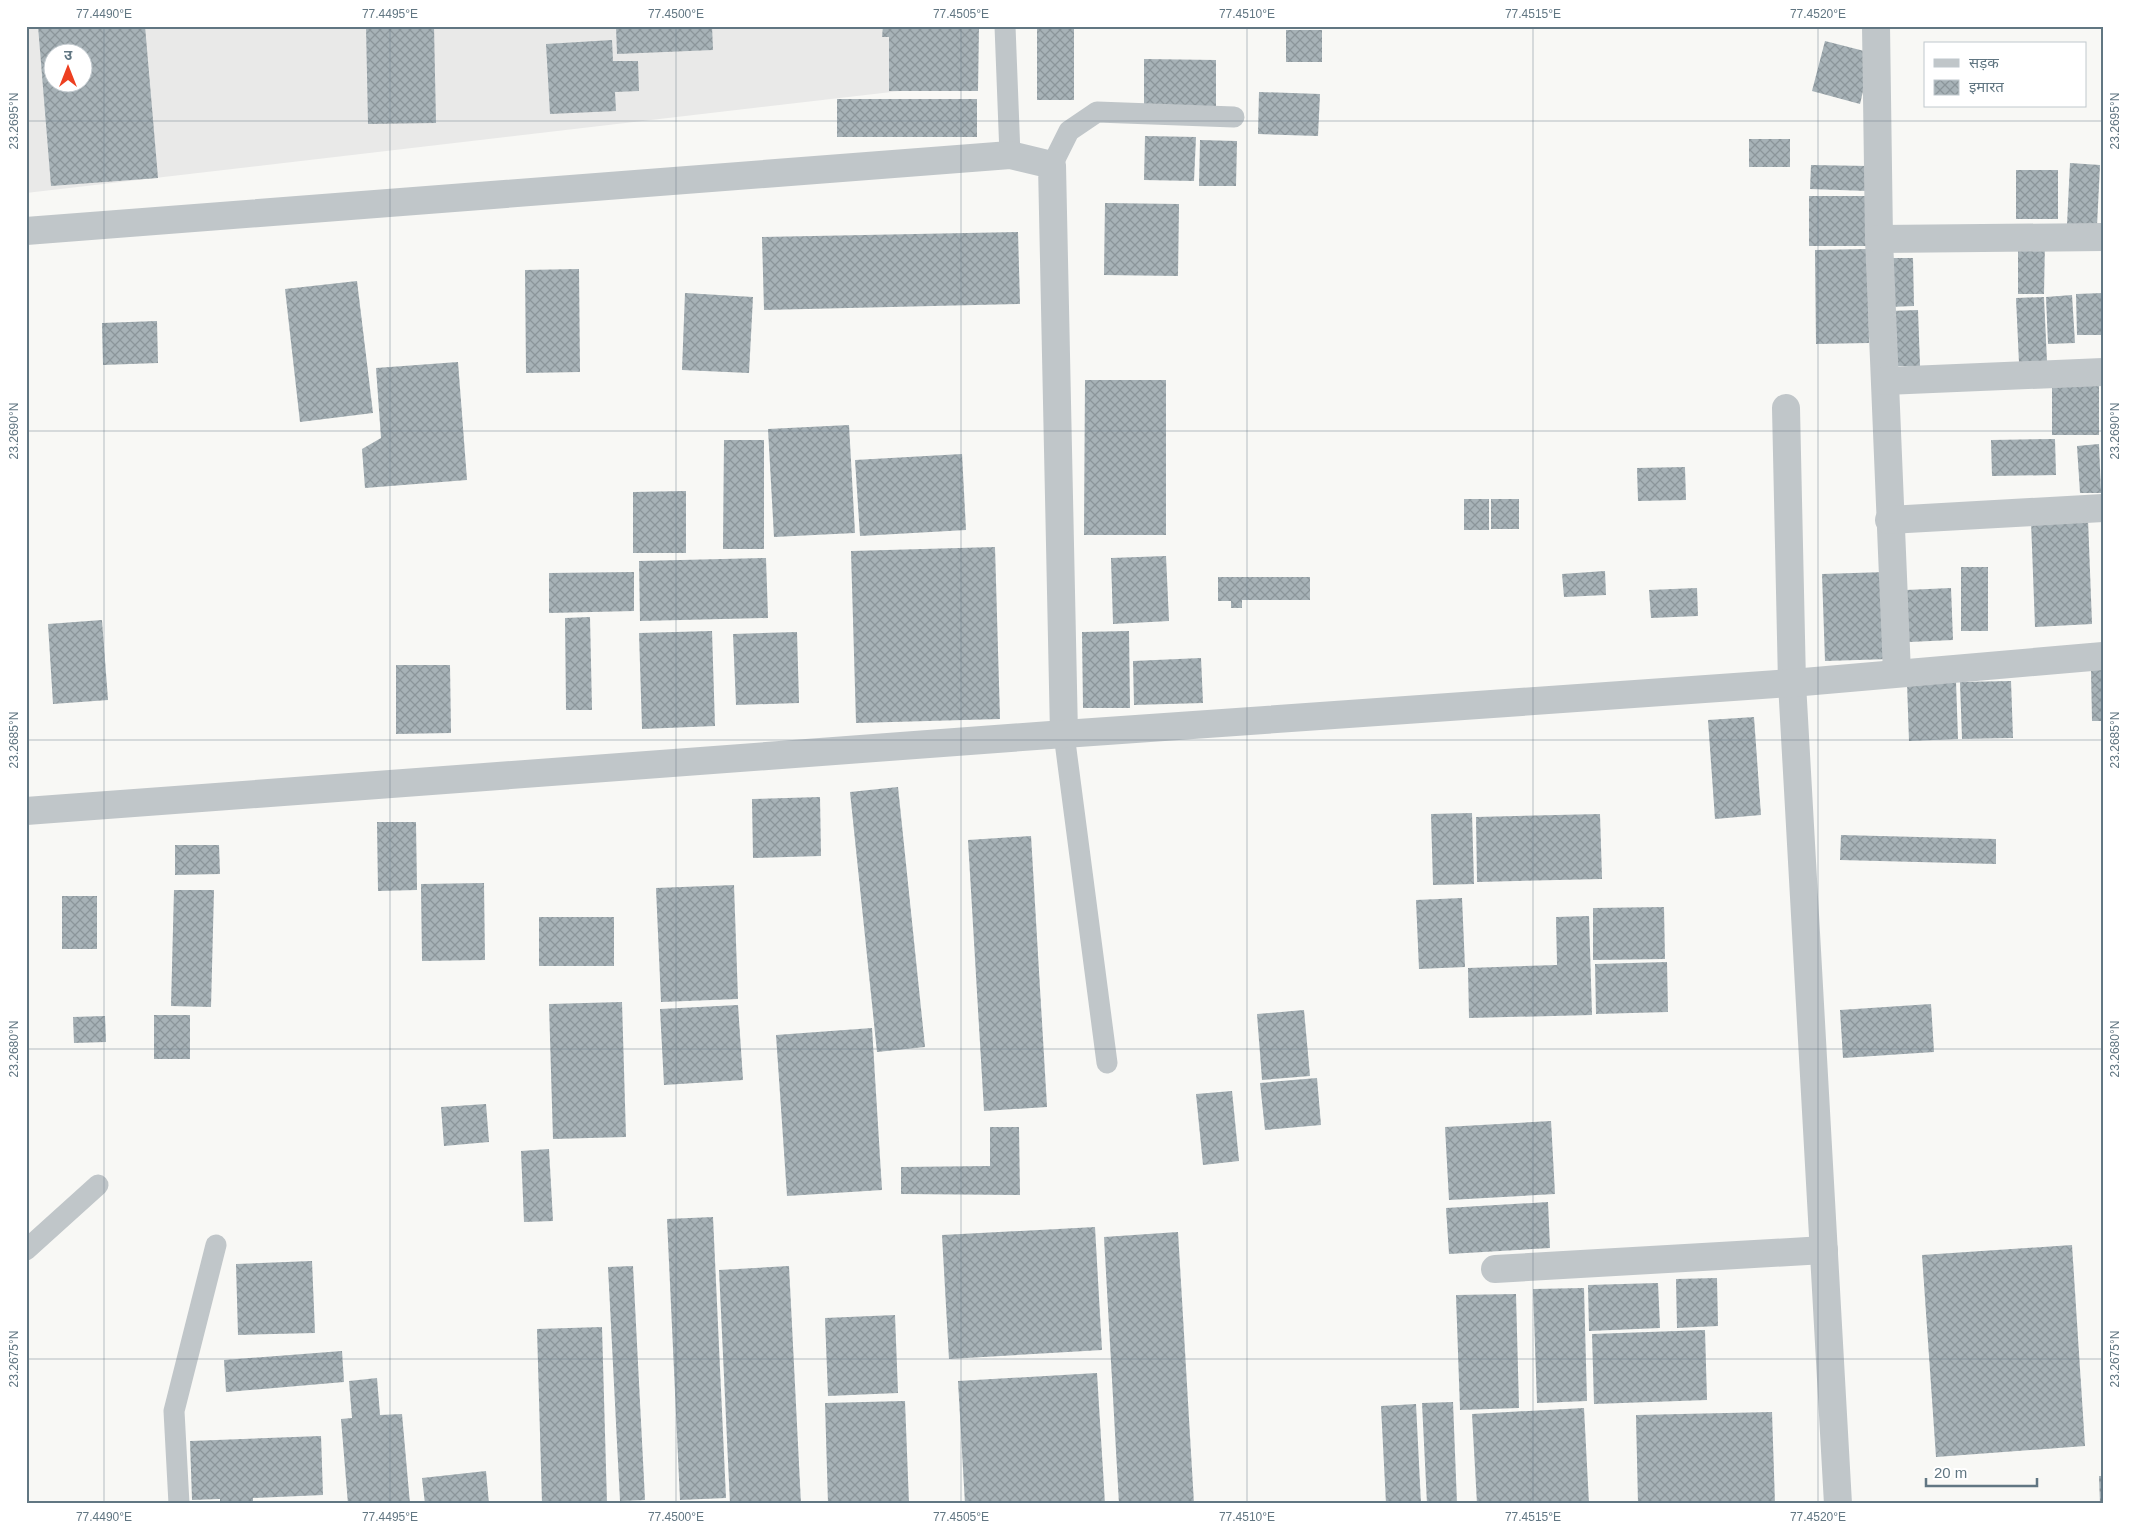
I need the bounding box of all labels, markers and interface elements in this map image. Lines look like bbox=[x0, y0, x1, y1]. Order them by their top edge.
text: 77.4490°E bbox=[76, 7, 132, 21]
text: 77.4495°E bbox=[362, 7, 418, 21]
text: 77.4500°E bbox=[648, 7, 704, 21]
text: 77.4505°E bbox=[933, 7, 989, 21]
text: 77.4510°E bbox=[1219, 7, 1275, 21]
text: 77.4515°E bbox=[1505, 7, 1561, 21]
text: 77.4520°E bbox=[1790, 7, 1846, 21]
north arrow bbox=[42, 42, 92, 92]
legend bbox=[1924, 42, 2086, 108]
text: उ bbox=[64, 47, 73, 63]
text: सड़क bbox=[1969, 54, 1999, 71]
text: इमारत bbox=[1969, 78, 2004, 95]
text: 23.2695°N bbox=[7, 93, 21, 149]
text: 23.2695°N bbox=[2108, 93, 2122, 149]
text: 23.2690°N bbox=[7, 403, 21, 459]
text: 23.2690°N bbox=[2108, 403, 2122, 459]
text: 23.2685°N bbox=[7, 712, 21, 768]
text: 23.2685°N bbox=[2108, 712, 2122, 768]
text: 23.2680°N bbox=[7, 1021, 21, 1077]
text: 23.2680°N bbox=[2108, 1021, 2122, 1077]
text: 23.2675°N bbox=[7, 1331, 21, 1387]
text: 23.2675°N bbox=[2108, 1331, 2122, 1387]
scale bar bbox=[1926, 1455, 2038, 1487]
text: 20 m bbox=[1934, 1464, 1967, 1481]
text: 77.4490°E bbox=[76, 1510, 132, 1524]
text: 77.4495°E bbox=[362, 1510, 418, 1524]
text: 77.4500°E bbox=[648, 1510, 704, 1524]
text: 77.4505°E bbox=[933, 1510, 989, 1524]
text: 77.4510°E bbox=[1219, 1510, 1275, 1524]
text: 77.4515°E bbox=[1505, 1510, 1561, 1524]
text: 77.4520°E bbox=[1790, 1510, 1846, 1524]

